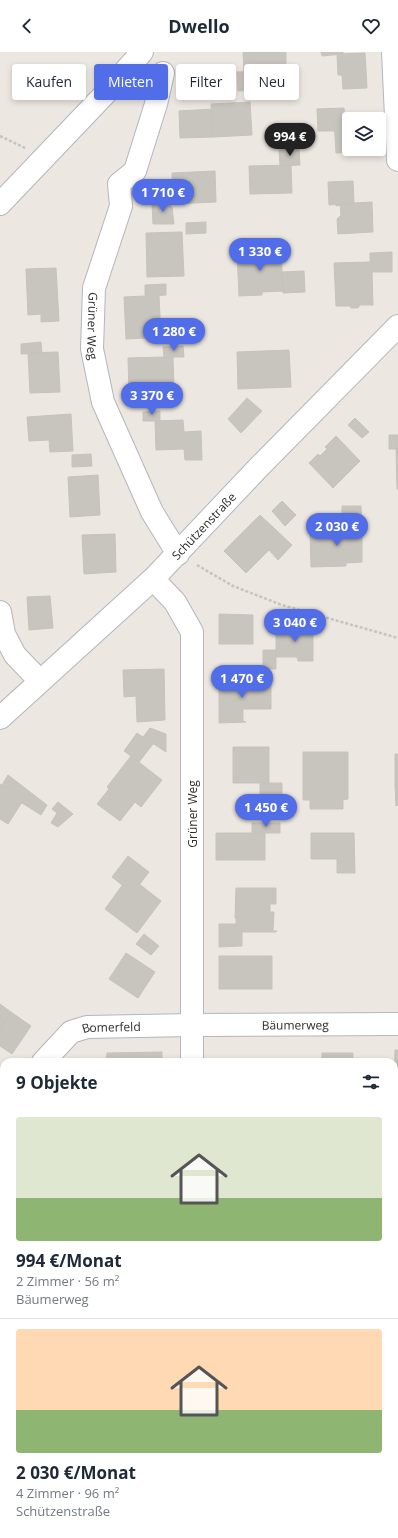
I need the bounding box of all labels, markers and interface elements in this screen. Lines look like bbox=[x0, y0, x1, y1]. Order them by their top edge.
text: Dwello bbox=[168, 14, 230, 38]
icon: back bbox=[16, 15, 38, 37]
icon: heart bbox=[360, 15, 382, 37]
chip: Kaufen bbox=[12, 64, 86, 100]
chip: Mieten bbox=[94, 64, 168, 100]
chip: Filter bbox=[176, 64, 236, 100]
chip: Neu bbox=[244, 64, 299, 100]
map controls bbox=[342, 112, 386, 156]
button: layers bbox=[342, 112, 386, 156]
pin: 994 € bbox=[262, 123, 318, 157]
text: 994 € bbox=[273, 127, 307, 145]
pin: 1 710 € bbox=[126, 179, 200, 213]
text: 1 710 € bbox=[141, 183, 185, 201]
pin: 1 330 € bbox=[223, 238, 297, 272]
text: 1 330 € bbox=[238, 242, 282, 260]
street label: Grüner Weg bbox=[83, 292, 103, 362]
pin: 1 280 € bbox=[137, 318, 211, 352]
text: 1 280 € bbox=[152, 322, 196, 340]
pin: 3 370 € bbox=[115, 382, 189, 416]
text: 3 370 € bbox=[130, 386, 174, 404]
street label: Schützenstraße bbox=[167, 488, 240, 563]
pin: 2 030 € bbox=[300, 513, 374, 547]
text: 2 030 € bbox=[315, 517, 359, 535]
pin: 3 040 € bbox=[258, 609, 332, 643]
text: 3 040 € bbox=[273, 613, 317, 631]
pin: 1 470 € bbox=[205, 665, 279, 699]
text: 1 470 € bbox=[220, 669, 264, 687]
street label: Grüner Weg bbox=[184, 780, 201, 848]
pin: 1 450 € bbox=[229, 794, 303, 828]
text: 1 450 € bbox=[244, 798, 288, 816]
street label: Bäumerweg bbox=[262, 1016, 329, 1033]
street label: Bomerfeld bbox=[79, 1017, 141, 1037]
text: 9 Objekte bbox=[16, 1071, 98, 1094]
icon: filters bbox=[360, 1071, 382, 1093]
icon: home bbox=[163, 1143, 235, 1215]
text: 994 €/Monat bbox=[16, 1249, 122, 1272]
text: 2 Zimmer · 56 m² bbox=[16, 1272, 119, 1290]
text: Bäumerweg bbox=[16, 1290, 89, 1308]
icon: home bbox=[163, 1355, 235, 1427]
text: 2 030 €/Monat bbox=[16, 1461, 136, 1484]
text: 4 Zimmer · 96 m² bbox=[16, 1484, 119, 1502]
text: Schützenstraße bbox=[16, 1502, 110, 1520]

